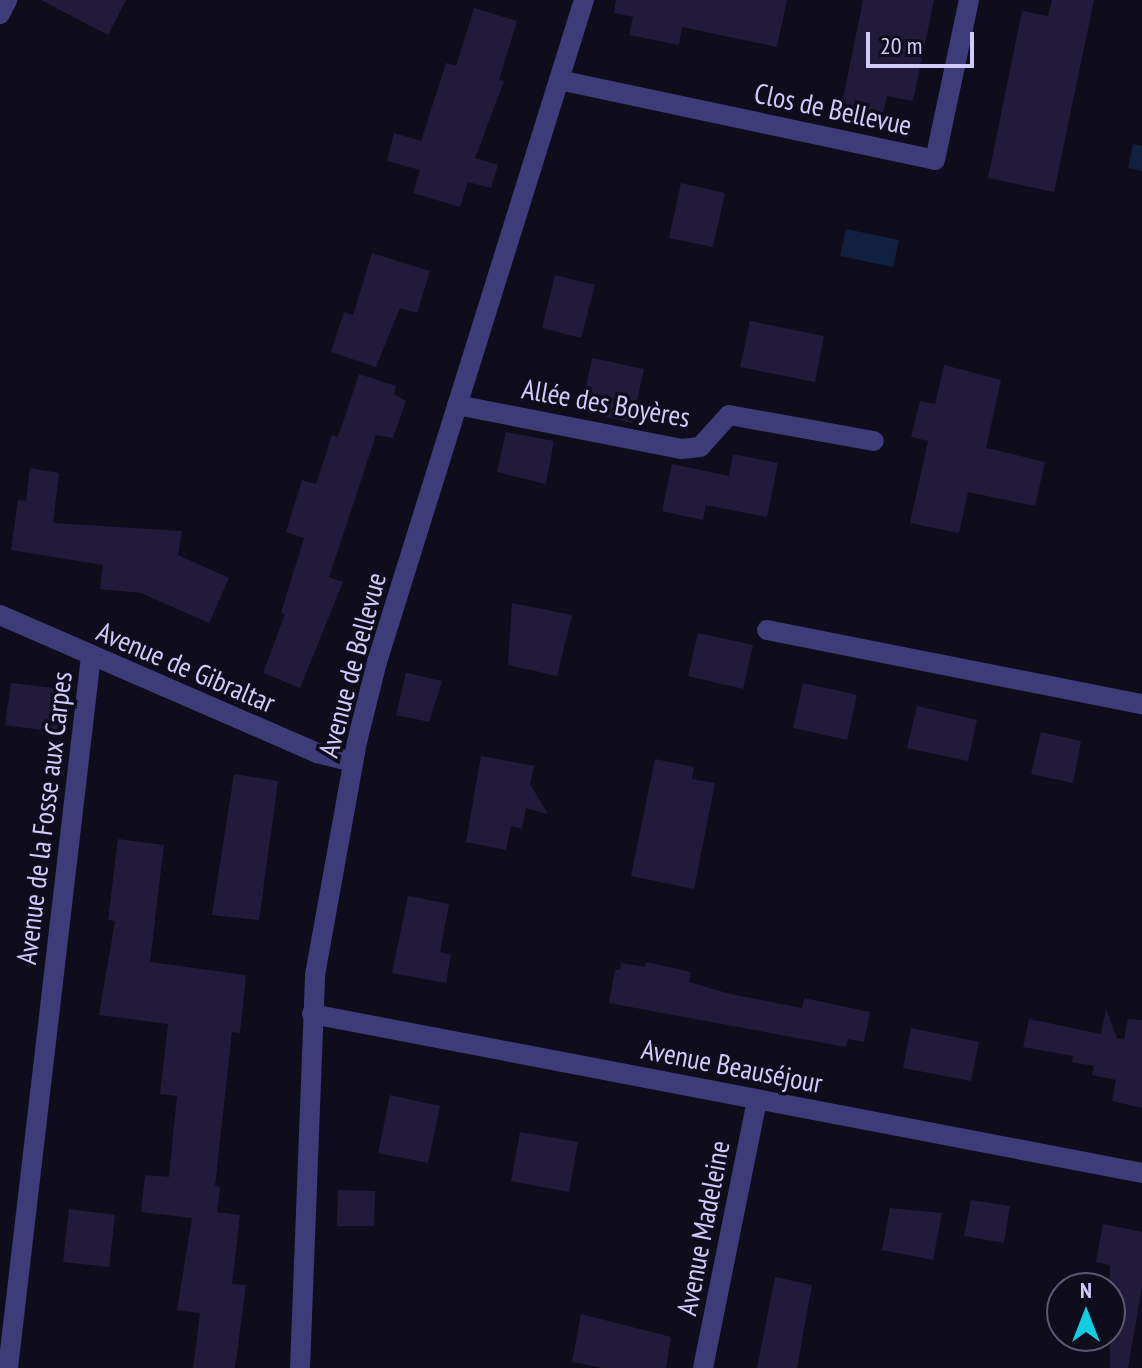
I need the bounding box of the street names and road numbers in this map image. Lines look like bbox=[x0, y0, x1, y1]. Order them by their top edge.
street label: Clos de Bellevue bbox=[751, 76, 915, 142]
street label: Allée des Boyères bbox=[519, 372, 693, 434]
street label: Avenue de Bellevue bbox=[311, 569, 393, 761]
street label: Avenue de Gibraltar bbox=[92, 614, 280, 720]
street label: Avenue de la Fosse aux Carpes bbox=[9, 669, 79, 967]
street label: Avenue Beauséjour bbox=[639, 1032, 825, 1100]
street label: Avenue Madeleine bbox=[670, 1138, 736, 1318]

